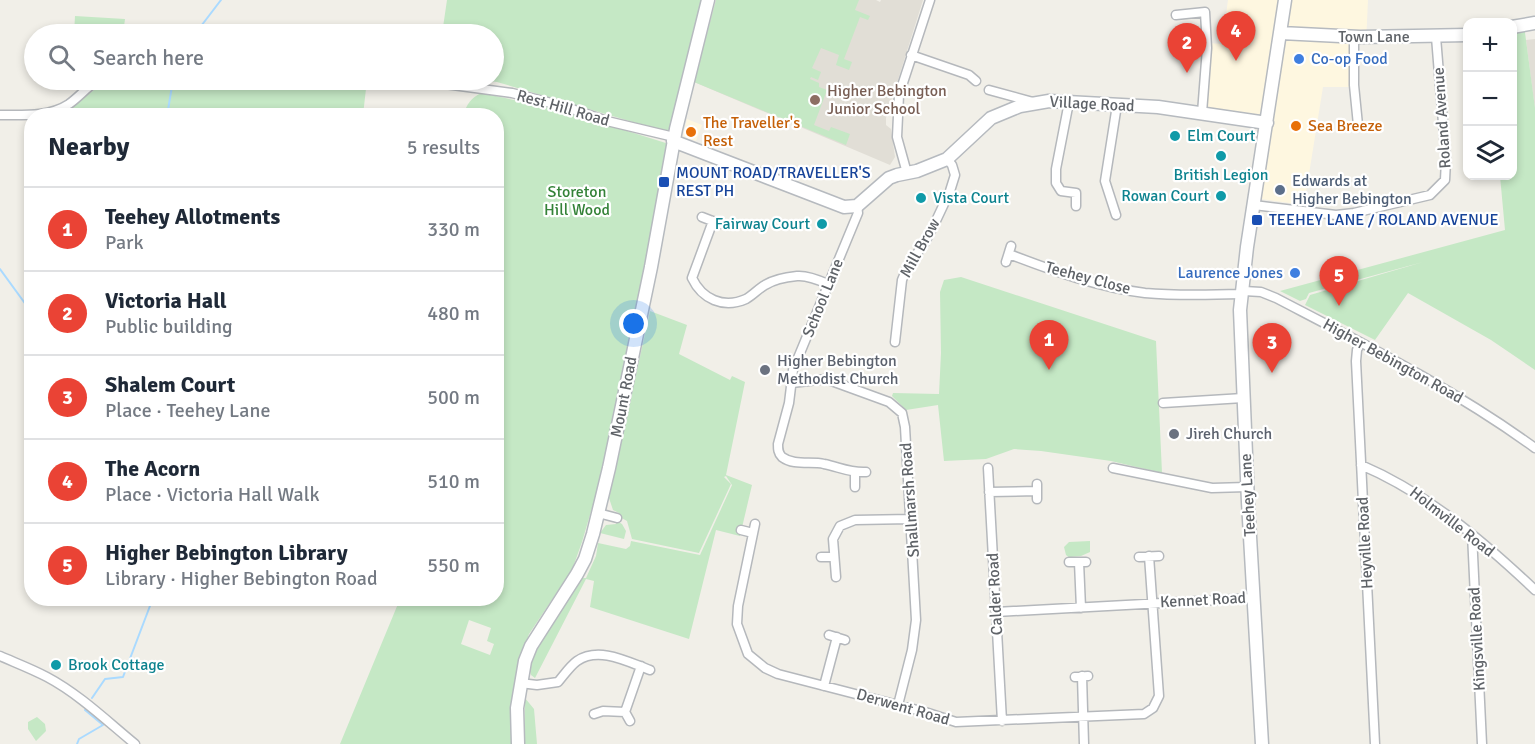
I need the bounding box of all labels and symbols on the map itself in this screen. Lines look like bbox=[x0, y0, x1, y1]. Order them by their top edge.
pin: 4 bbox=[1216, 11, 1256, 61]
pin: 2 bbox=[1168, 23, 1206, 73]
street label: Town Lane bbox=[1338, 27, 1410, 47]
place label: Co-op Food bbox=[1311, 49, 1388, 69]
marker: Co-op Food bbox=[1292, 52, 1306, 66]
street label: Roland Avenue bbox=[1428, 67, 1456, 169]
place label: Higher Bebington Junior School bbox=[827, 81, 947, 119]
street label: Rest Hill Road bbox=[514, 85, 612, 131]
street label: Village Road bbox=[1049, 92, 1135, 116]
marker: Higher Bebington Junior School bbox=[808, 93, 822, 107]
place label: The Traveller's Rest bbox=[703, 113, 800, 151]
place label: Sea Breeze bbox=[1308, 116, 1383, 136]
marker: Sea Breeze bbox=[1289, 119, 1303, 133]
marker: The Traveller's Rest bbox=[684, 125, 698, 139]
place label: Elm Court bbox=[1187, 126, 1256, 146]
marker: Elm Court bbox=[1168, 129, 1182, 143]
marker: British Legion bbox=[1214, 149, 1228, 163]
place label: MOUNT ROAD/TRAVELLER'S REST PH bbox=[676, 163, 871, 201]
place label: British Legion bbox=[1174, 165, 1268, 185]
place label: Edwards at Higher Bebington bbox=[1292, 171, 1412, 209]
marker: MOUNT ROAD/TRAVELLER'S REST PH bbox=[657, 175, 671, 189]
park label: Storeton Hill Wood bbox=[544, 182, 610, 220]
marker: Edwards at Higher Bebington bbox=[1273, 183, 1287, 197]
place label: Rowan Court bbox=[1121, 186, 1209, 206]
place label: Vista Court bbox=[933, 188, 1010, 208]
marker: Rowan Court bbox=[1214, 189, 1228, 203]
marker: Vista Court bbox=[914, 191, 928, 205]
place label: TEEHEY LANE / ROLAND AVENUE bbox=[1269, 210, 1499, 230]
marker: TEEHEY LANE / ROLAND AVENUE bbox=[1250, 213, 1264, 227]
place label: Fairway Court bbox=[715, 214, 810, 234]
street label: Mill Brow bbox=[896, 214, 945, 281]
marker: Fairway Court bbox=[815, 217, 829, 231]
street label: School Lane bbox=[798, 256, 848, 340]
pin: 5 bbox=[1320, 256, 1358, 306]
street label: Teehey Close bbox=[1043, 257, 1133, 299]
place label: Laurence Jones bbox=[1177, 263, 1283, 283]
marker: Laurence Jones bbox=[1288, 266, 1302, 280]
your location bbox=[619, 309, 648, 338]
street label: Higher Bebington Road bbox=[1319, 314, 1467, 408]
pin: 1 bbox=[1030, 320, 1068, 370]
pin: 3 bbox=[1252, 324, 1292, 373]
place label: Higher Bebington Methodist Church bbox=[777, 351, 898, 389]
street label: Mount Road bbox=[606, 355, 642, 439]
marker: Higher Bebington Methodist Church bbox=[758, 363, 772, 377]
place label: Jireh Church bbox=[1186, 424, 1272, 444]
marker: Jireh Church bbox=[1167, 427, 1181, 441]
street label: Shallmarsh Road bbox=[896, 442, 924, 558]
street label: Teehey Lane bbox=[1236, 453, 1260, 537]
street label: Holmville Road bbox=[1405, 483, 1499, 561]
street label: Heyville Road bbox=[1353, 496, 1377, 590]
street label: Calder Road bbox=[983, 552, 1007, 636]
street label: Kingsville Road bbox=[1464, 586, 1490, 692]
street label: Kennet Road bbox=[1159, 588, 1247, 612]
place label: Brook Cottage bbox=[68, 655, 165, 675]
marker: Brook Cottage bbox=[49, 658, 63, 672]
street label: Derwent Road bbox=[854, 684, 952, 730]

